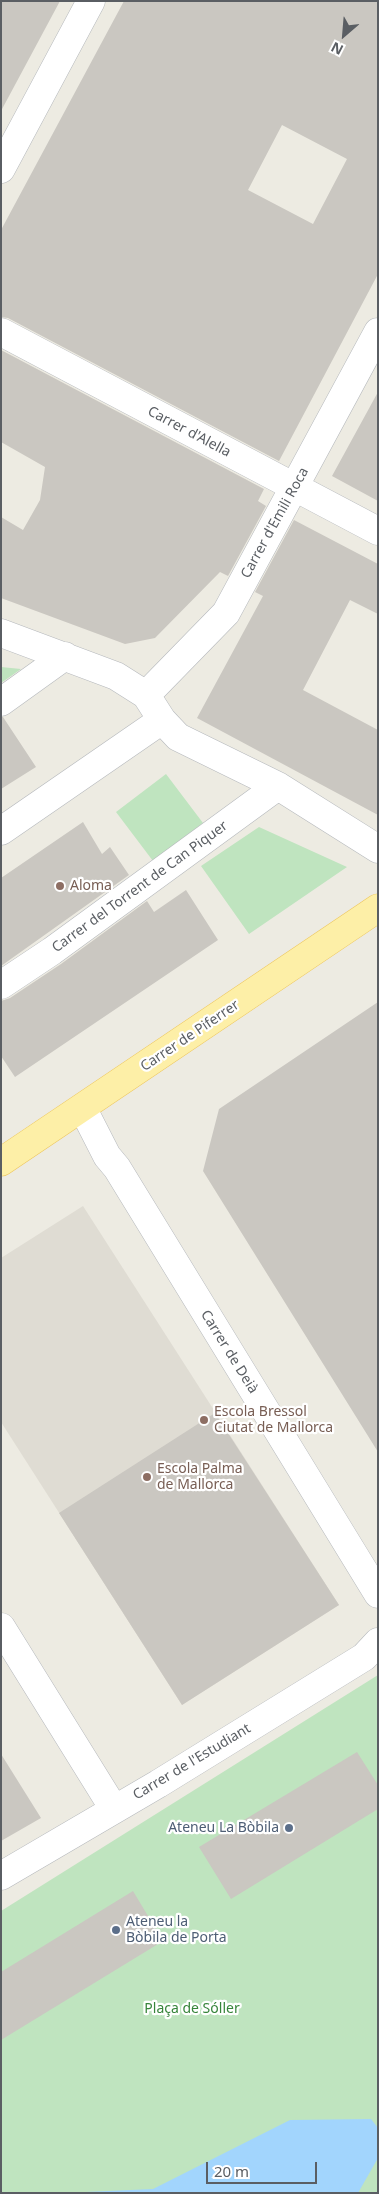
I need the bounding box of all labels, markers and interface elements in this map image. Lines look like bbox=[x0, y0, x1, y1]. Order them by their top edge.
north arrow bbox=[319, 10, 369, 60]
text: N bbox=[328, 38, 346, 60]
street label: Carrer d'Alella bbox=[145, 403, 233, 461]
street label: Carrer d'Emili Roca bbox=[238, 465, 312, 581]
street label: Carrer del Torrent de Can Piquer bbox=[49, 818, 231, 956]
place label: Aloma bbox=[70, 878, 112, 894]
marker: Aloma bbox=[54, 880, 66, 892]
street label: Carrer de Piferrer bbox=[138, 997, 242, 1075]
street label: Carrer de Deià bbox=[197, 1307, 261, 1397]
place label: Escola Bressol Ciutat de Mallorca bbox=[214, 1404, 333, 1436]
marker: Escola Bressol Ciutat de Mallorca bbox=[198, 1414, 210, 1426]
place label: Escola Palma de Mallorca bbox=[157, 1461, 243, 1494]
marker: Escola Palma de Mallorca bbox=[141, 1471, 153, 1483]
street label: Carrer de l'Estudiant bbox=[130, 1720, 254, 1804]
place label: Ateneu La Bòbila bbox=[168, 1820, 279, 1836]
marker: Ateneu La Bòbila bbox=[283, 1822, 295, 1834]
place label: Ateneu la Bòbila de Porta bbox=[126, 1914, 227, 1946]
marker: Ateneu la Bòbila de Porta bbox=[110, 1924, 122, 1936]
park label: Plaça de Sóller bbox=[144, 2001, 240, 2017]
scale bar bbox=[209, 2152, 320, 2184]
text: 20 m bbox=[214, 2161, 249, 2181]

